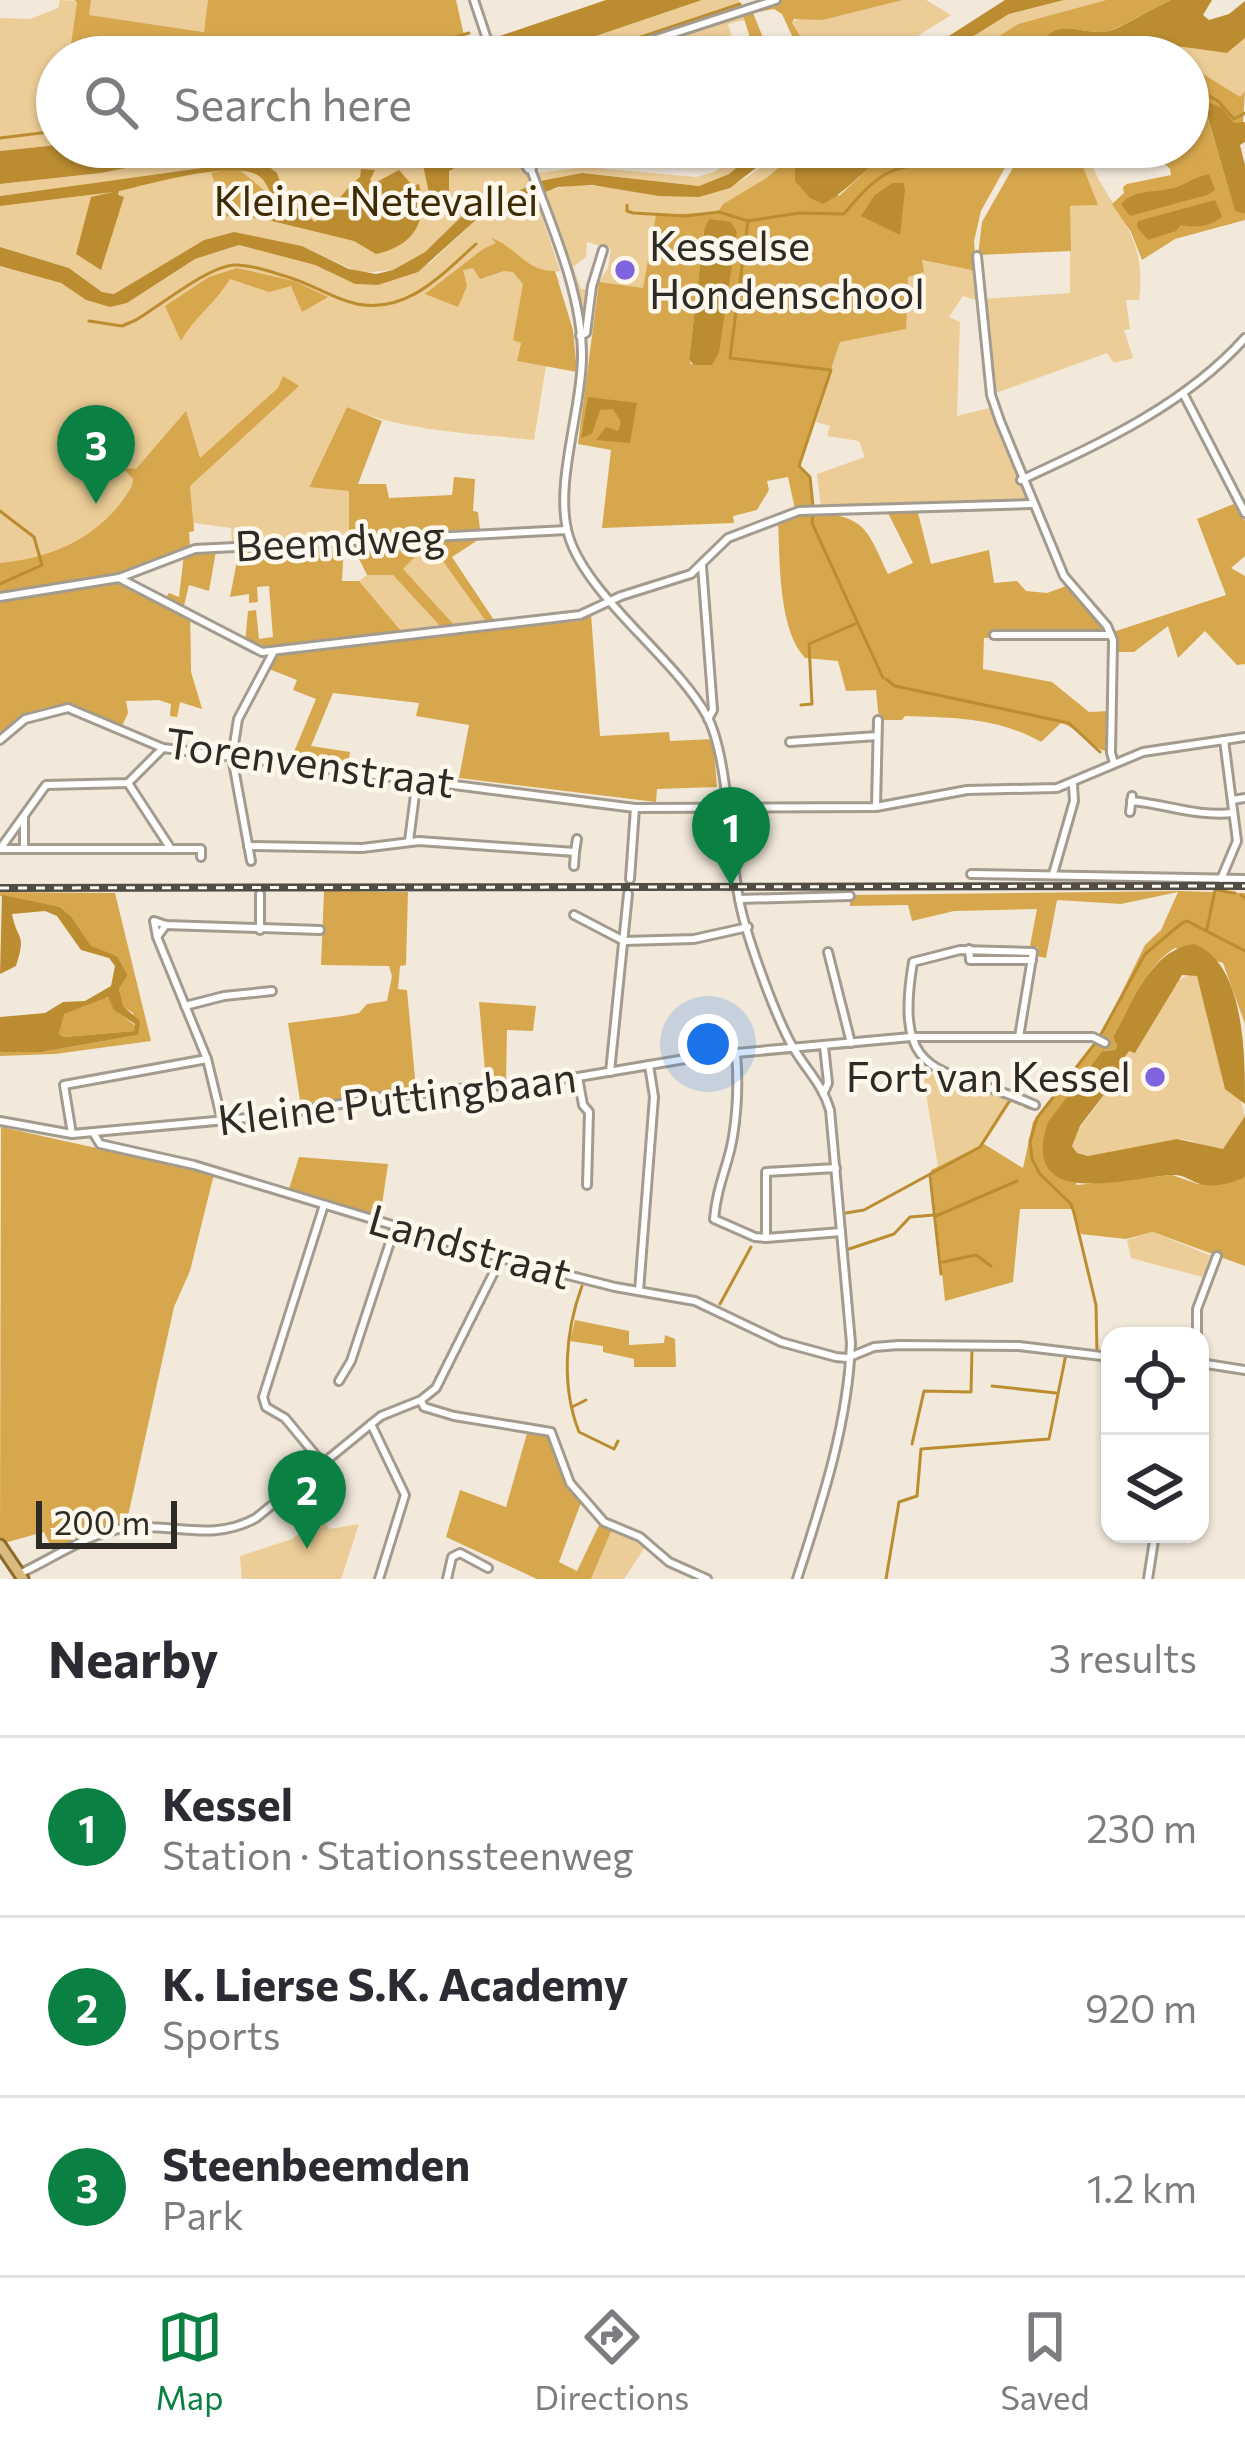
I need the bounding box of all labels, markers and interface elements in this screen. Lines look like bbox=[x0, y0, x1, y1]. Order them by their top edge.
search box bbox=[36, 36, 1209, 168]
icon: search bbox=[78, 69, 144, 135]
text: Search here bbox=[174, 75, 412, 130]
park label: Kleine-Netevallei bbox=[213, 173, 539, 225]
place label: Kesselse Hondenschool bbox=[649, 218, 925, 318]
marker: Kesselse Hondenschool bbox=[612, 257, 638, 283]
pin: 3 bbox=[57, 405, 135, 504]
street label: Beemdweg bbox=[234, 508, 446, 570]
street label: Torenvenstraat bbox=[162, 715, 458, 807]
pin: 1 bbox=[692, 787, 770, 886]
your location bbox=[678, 1014, 738, 1074]
street label: Kleine Puttingbaan bbox=[215, 1049, 579, 1145]
place label: Fort van Kessel bbox=[846, 1049, 1131, 1101]
marker: Fort van Kessel bbox=[1142, 1064, 1168, 1090]
street label: Landstraat bbox=[363, 1191, 578, 1299]
map controls bbox=[1101, 1327, 1209, 1543]
button: locate bbox=[1101, 1327, 1209, 1435]
button: layers bbox=[1101, 1435, 1209, 1543]
pin: 2 bbox=[268, 1450, 346, 1549]
scale bar bbox=[36, 1495, 177, 1548]
text: 200 m bbox=[54, 1501, 150, 1542]
text: Nearby bbox=[48, 1626, 218, 1689]
text: 3 results bbox=[1049, 1633, 1197, 1681]
text: Kessel bbox=[162, 1775, 293, 1830]
text: 1 bbox=[78, 1803, 96, 1851]
text: 230 m bbox=[1086, 1803, 1197, 1851]
text: Station · Stationssteenweg bbox=[162, 1830, 634, 1878]
text: K. Lierse S.K. Academy bbox=[162, 1955, 628, 2010]
text: 2 bbox=[76, 1983, 98, 2031]
text: 920 m bbox=[1085, 1983, 1197, 2031]
text: Sports bbox=[162, 2010, 281, 2058]
text: Steenbeemden bbox=[162, 2135, 470, 2190]
text: 3 bbox=[76, 2163, 98, 2211]
text: 1.2 km bbox=[1087, 2163, 1197, 2211]
text: Park bbox=[162, 2190, 244, 2238]
tab: Map bbox=[156, 2304, 224, 2417]
tab: Directions bbox=[535, 2304, 689, 2417]
tab: Saved bbox=[1000, 2304, 1089, 2417]

